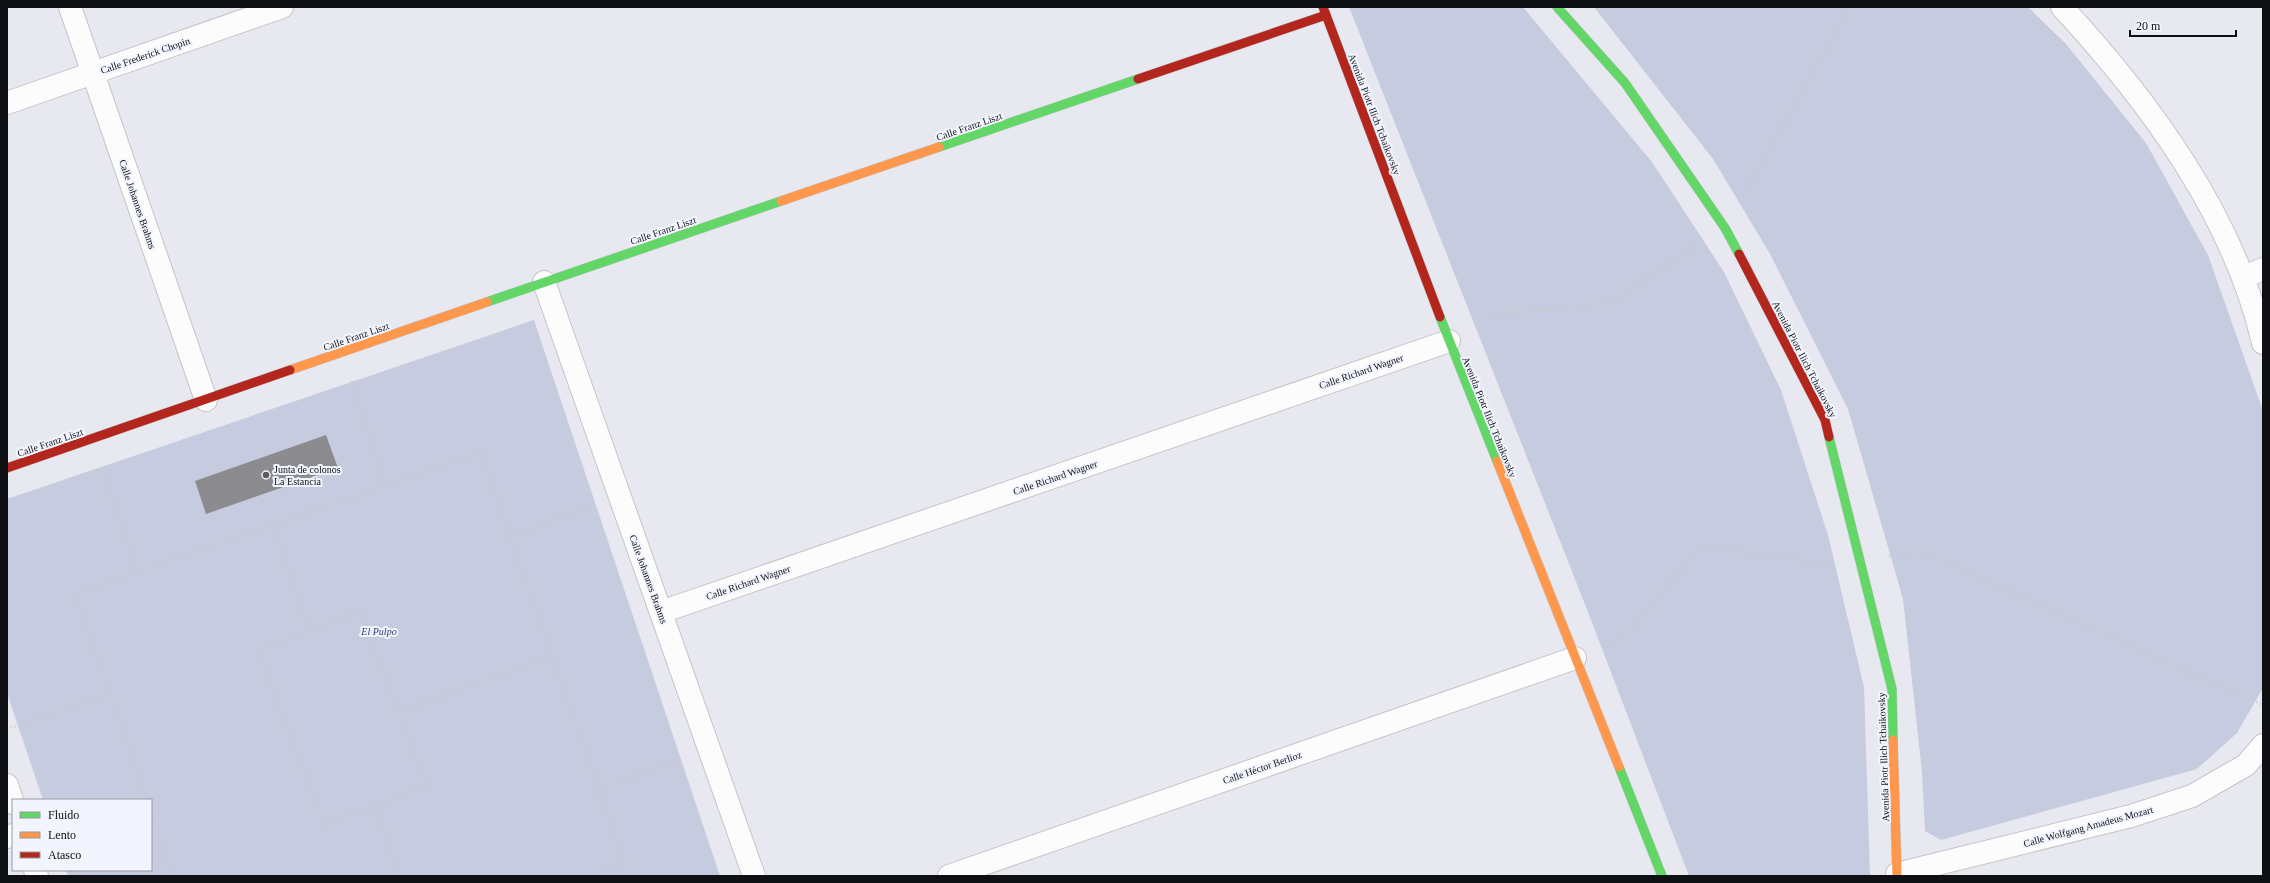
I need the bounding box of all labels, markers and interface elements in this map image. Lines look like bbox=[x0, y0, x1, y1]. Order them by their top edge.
scale bar bbox=[2130, 12, 2236, 38]
text: 20 m bbox=[2136, 19, 2161, 33]
street label: Calle Frederick Chopin bbox=[99, 35, 191, 76]
street label: Avenida Piotr Ilich Tchaikovsky bbox=[1346, 52, 1403, 176]
street label: Calle Franz Liszt bbox=[935, 110, 1004, 143]
street label: Calle Johannes Brahms bbox=[117, 158, 158, 250]
street label: Calle Franz Liszt bbox=[629, 214, 698, 247]
street label: Avenida Piotr Ilich Tchaikovsky bbox=[1770, 299, 1839, 419]
street label: Calle Franz Liszt bbox=[322, 320, 391, 353]
street label: Calle Richard Wagner bbox=[1318, 352, 1405, 391]
street label: Avenida Piotr Ilich Tchaikovsky bbox=[1460, 355, 1519, 479]
street label: Calle Franz Liszt bbox=[16, 426, 85, 459]
street label: Calle Richard Wagner bbox=[1012, 458, 1099, 497]
place label: Junta de colonos La Estancia bbox=[274, 464, 341, 487]
marker: Junta de colonos La Estancia bbox=[261, 470, 271, 480]
street label: Calle Johannes Brahms bbox=[627, 533, 670, 625]
street label: Calle Richard Wagner bbox=[705, 563, 792, 602]
park label: El Pulpo bbox=[360, 626, 397, 637]
street label: Avenida Piotr Ilich Tchaikovsky bbox=[1876, 692, 1891, 822]
street label: Calle Héctor Berlioz bbox=[1221, 749, 1304, 786]
legend bbox=[12, 799, 152, 871]
street label: Calle Wolfgang Amadeus Mozart bbox=[2022, 804, 2154, 849]
text: Fluido bbox=[48, 808, 79, 822]
text: Lento bbox=[48, 828, 76, 842]
text: Atasco bbox=[48, 848, 81, 862]

